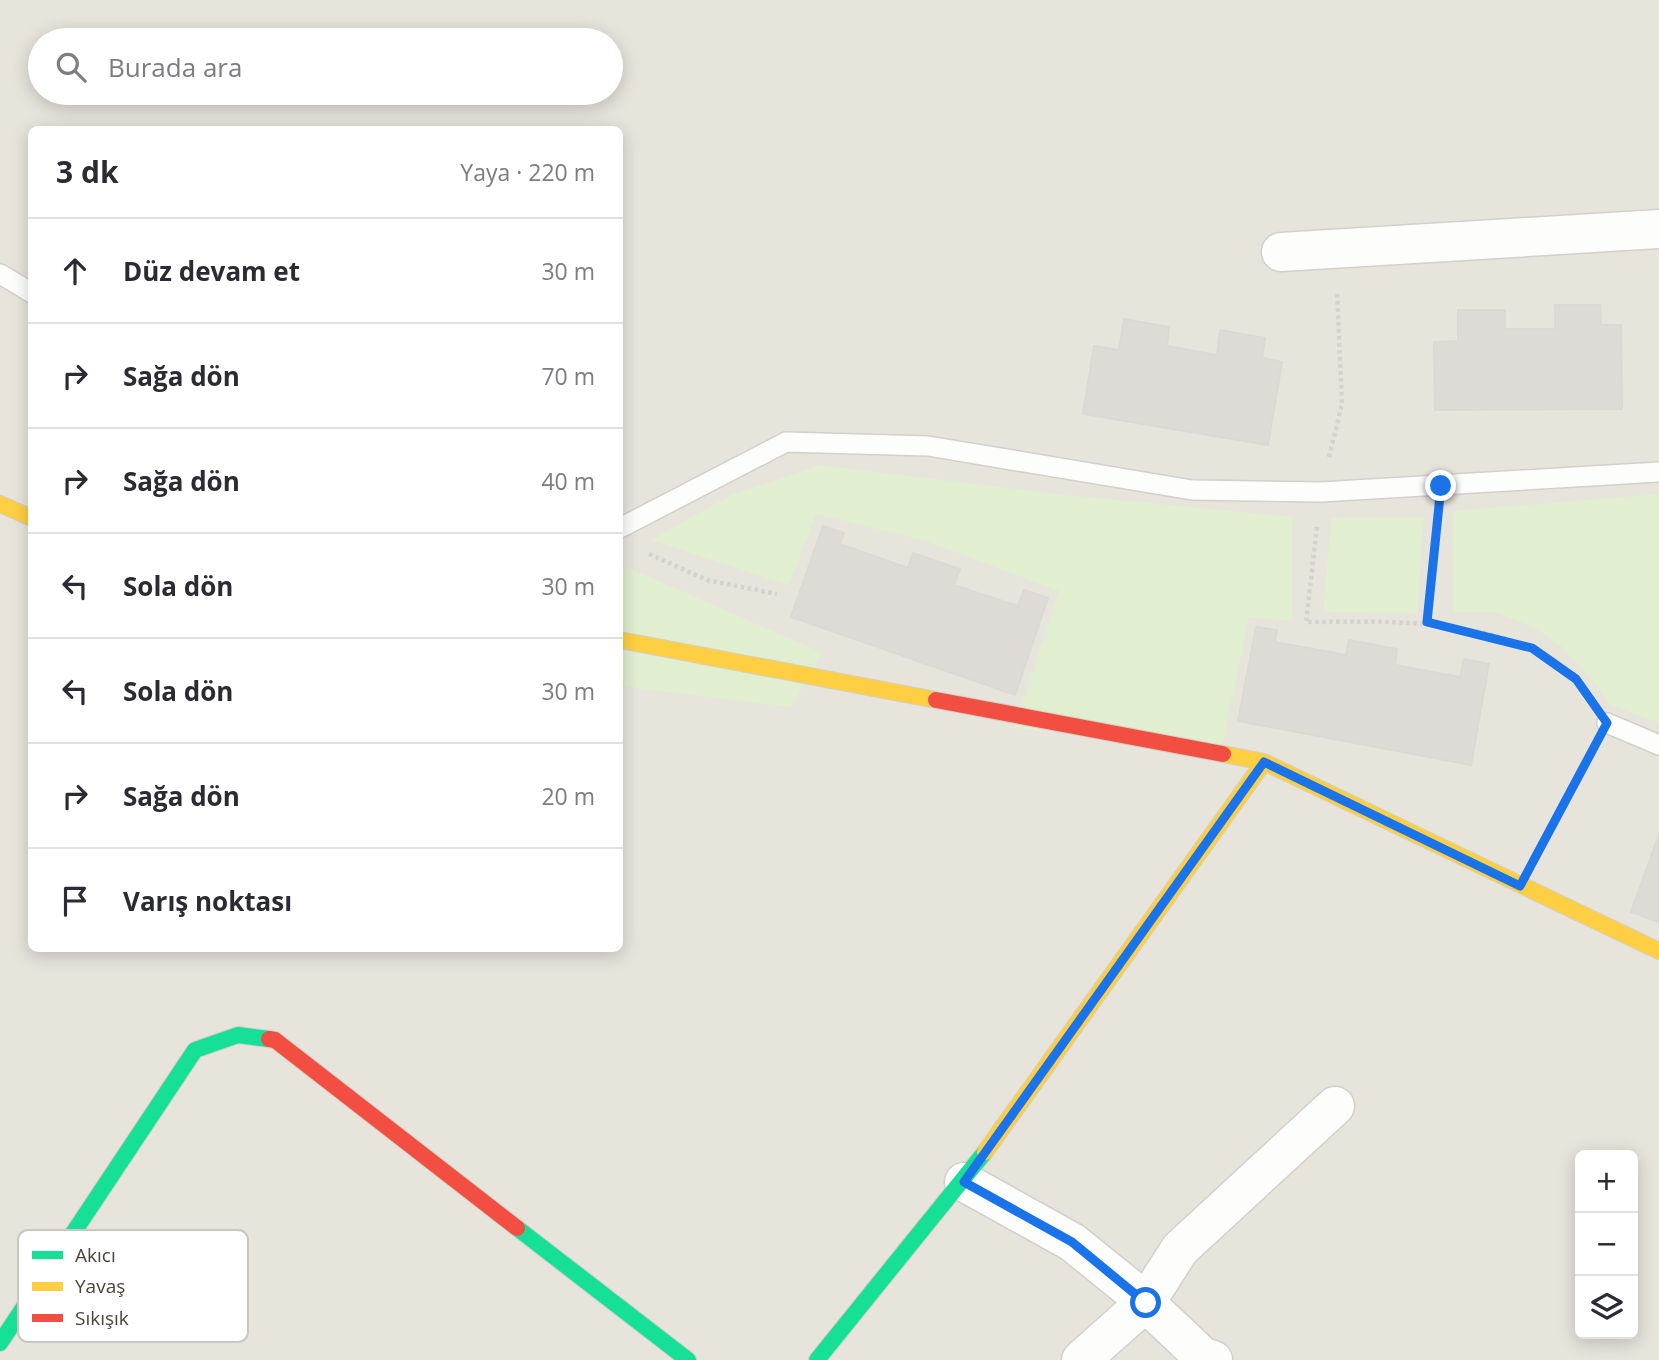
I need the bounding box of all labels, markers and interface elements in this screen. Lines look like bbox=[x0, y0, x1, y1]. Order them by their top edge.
search box bbox=[28, 28, 623, 105]
icon: search bbox=[52, 48, 90, 86]
text: Burada ara bbox=[108, 49, 242, 85]
text: 3 dk bbox=[56, 151, 119, 192]
text: Yaya · 220 m bbox=[460, 156, 595, 188]
icon: ahead bbox=[56, 252, 94, 290]
text: Düz devam et bbox=[123, 253, 300, 289]
text: 30 m bbox=[541, 255, 595, 287]
icon: right bbox=[56, 357, 94, 395]
text: Sağa dön bbox=[123, 358, 240, 394]
text: 70 m bbox=[541, 360, 595, 392]
icon: right bbox=[56, 462, 94, 500]
text: Sağa dön bbox=[123, 463, 240, 499]
text: 40 m bbox=[541, 465, 595, 497]
route end bbox=[1425, 470, 1456, 501]
icon: left bbox=[56, 567, 94, 605]
text: Sola dön bbox=[123, 568, 233, 604]
text: 30 m bbox=[541, 570, 595, 602]
icon: left bbox=[56, 672, 94, 710]
text: Sola dön bbox=[123, 673, 233, 709]
text: 30 m bbox=[541, 675, 595, 707]
icon: right bbox=[56, 777, 94, 815]
text: Sağa dön bbox=[123, 778, 240, 814]
text: 20 m bbox=[541, 780, 595, 812]
icon: arrive bbox=[56, 882, 94, 920]
text: Varış noktası bbox=[123, 883, 292, 919]
map controls bbox=[1575, 1150, 1638, 1339]
button: + bbox=[1575, 1150, 1638, 1213]
button: − bbox=[1575, 1213, 1638, 1276]
legend bbox=[18, 1230, 248, 1342]
text: Akıcı bbox=[75, 1242, 116, 1268]
text: Yavaş bbox=[75, 1273, 125, 1299]
button: layers bbox=[1575, 1276, 1638, 1339]
route start bbox=[1130, 1287, 1161, 1318]
text: Sıkışık bbox=[75, 1305, 129, 1331]

